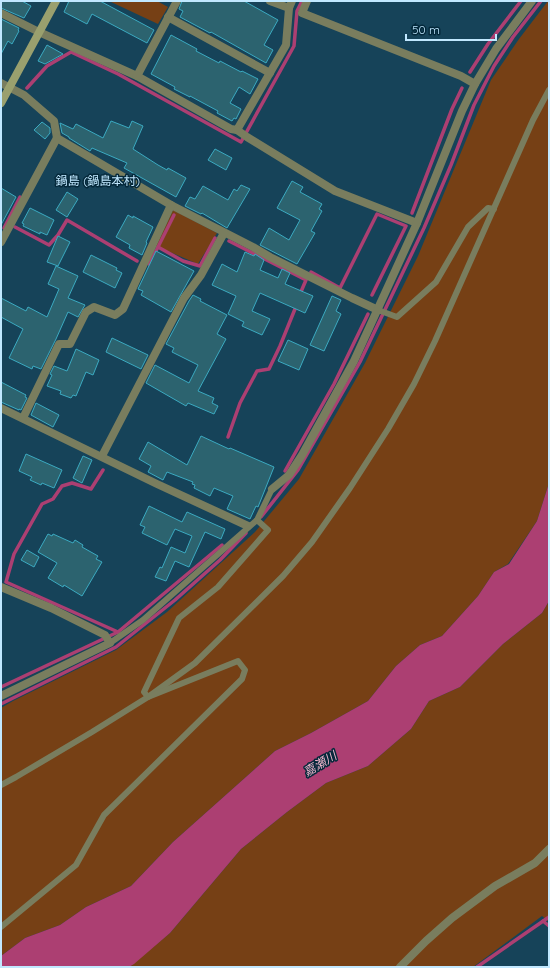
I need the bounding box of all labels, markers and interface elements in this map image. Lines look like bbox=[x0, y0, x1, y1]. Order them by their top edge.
scale bar bbox=[406, 16, 496, 42]
text: 50 m bbox=[412, 22, 440, 37]
district label: 鍋島 (鍋島本村) bbox=[56, 173, 140, 188]
water label: 嘉瀬川 bbox=[300, 747, 341, 779]

